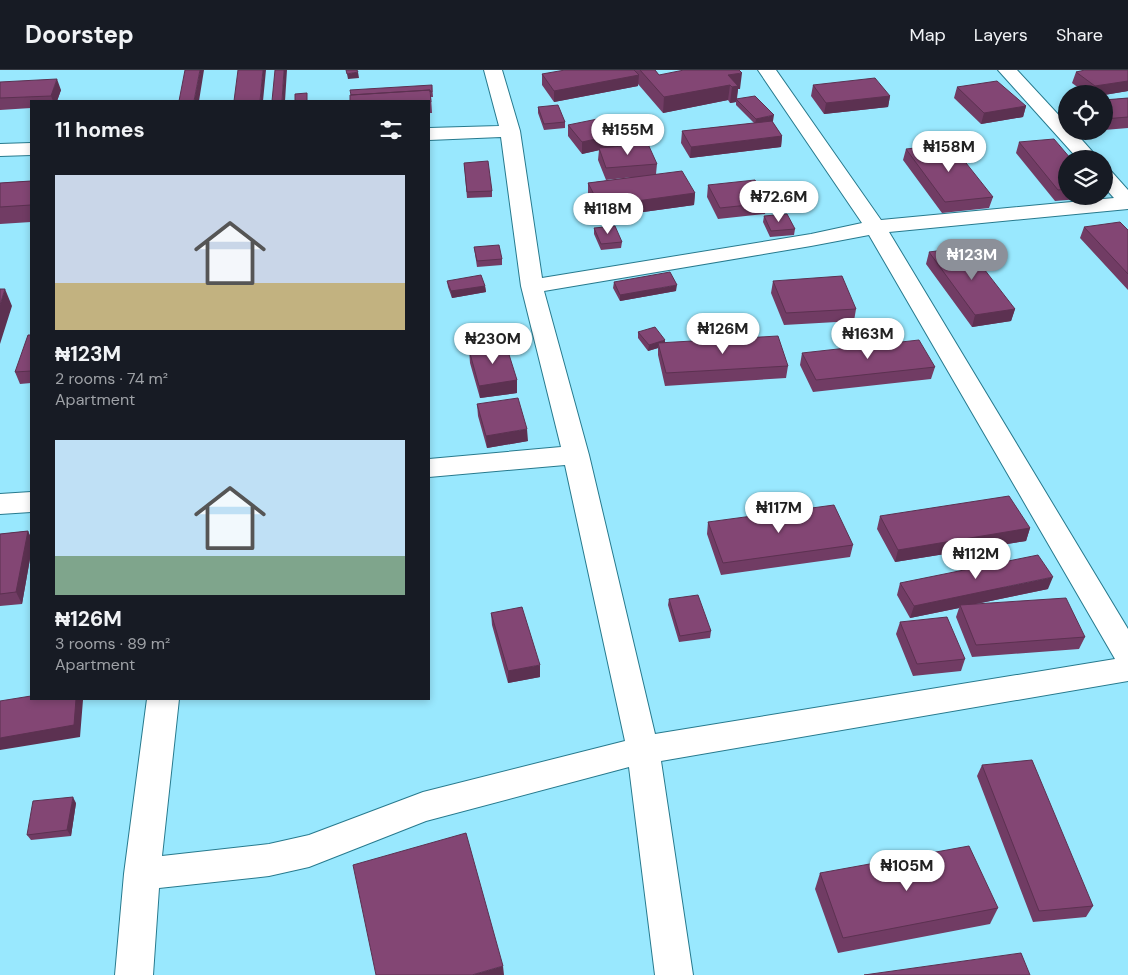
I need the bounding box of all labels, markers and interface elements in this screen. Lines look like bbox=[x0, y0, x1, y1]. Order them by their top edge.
text: Doorstep bbox=[25, 19, 134, 50]
text: Map bbox=[910, 23, 946, 47]
text: Layers bbox=[974, 23, 1028, 47]
text: Share bbox=[1056, 23, 1103, 47]
map controls bbox=[1058, 85, 1113, 205]
button: locate bbox=[1058, 85, 1113, 140]
pin: ₦155M bbox=[593, 114, 663, 156]
text: 11 homes bbox=[55, 116, 145, 144]
icon: filters bbox=[377, 116, 405, 144]
text: ₦155M bbox=[602, 119, 654, 140]
pin: ₦158M bbox=[914, 131, 984, 173]
text: ₦158M bbox=[923, 136, 975, 157]
button: layers bbox=[1058, 150, 1113, 205]
pin: ₦72.6M bbox=[738, 180, 820, 223]
text: ₦72.6M bbox=[750, 186, 808, 207]
pin: ₦118M bbox=[573, 192, 643, 235]
text: ₦118M bbox=[584, 198, 632, 219]
icon: home bbox=[185, 208, 275, 298]
pin: ₦123M bbox=[937, 238, 1007, 281]
text: ₦123M bbox=[947, 244, 997, 265]
pin: ₦126M bbox=[688, 312, 758, 355]
text: ₦126M bbox=[698, 318, 748, 339]
pin: ₦163M bbox=[833, 318, 903, 360]
pin: ₦230M bbox=[458, 322, 528, 365]
text: ₦163M bbox=[842, 323, 894, 344]
text: ₦230M bbox=[465, 328, 521, 349]
text: ₦123M bbox=[55, 340, 121, 368]
text: 2 rooms · 74 m² bbox=[55, 368, 168, 389]
text: Apartment bbox=[55, 389, 135, 410]
icon: home bbox=[185, 473, 275, 563]
pin: ₦117M bbox=[744, 492, 814, 534]
text: ₦117M bbox=[756, 497, 802, 518]
pin: ₦112M bbox=[941, 538, 1011, 580]
text: ₦112M bbox=[953, 543, 999, 564]
text: ₦126M bbox=[55, 605, 122, 633]
text: 3 rooms · 89 m² bbox=[55, 633, 170, 654]
text: Apartment bbox=[55, 654, 135, 675]
pin: ₦105M bbox=[872, 850, 942, 892]
text: ₦105M bbox=[881, 855, 933, 876]

